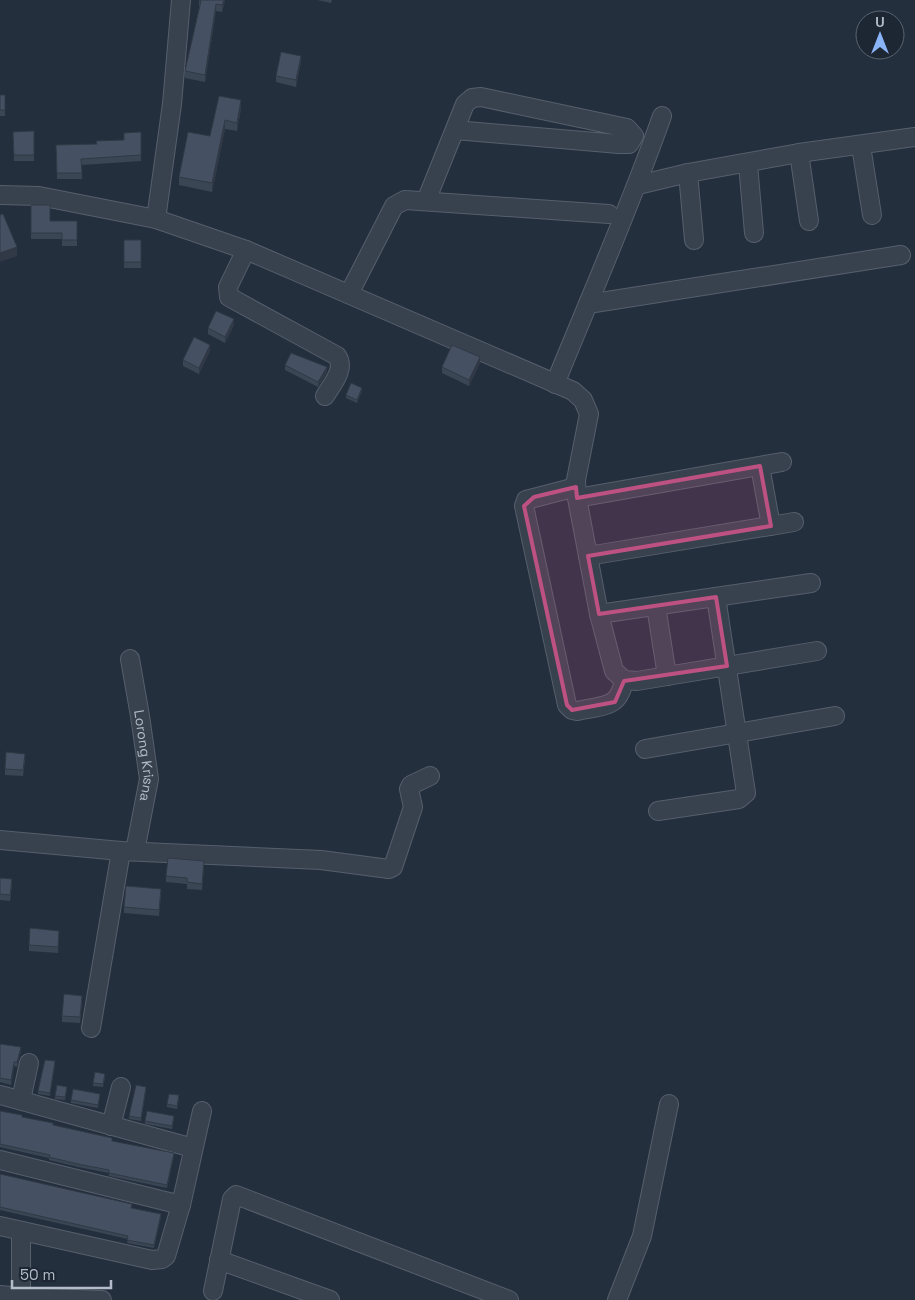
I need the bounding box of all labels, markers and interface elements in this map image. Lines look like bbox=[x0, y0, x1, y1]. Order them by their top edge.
north arrow bbox=[855, 10, 905, 60]
text: U bbox=[875, 13, 885, 31]
street label: Lorong Krisna bbox=[130, 708, 158, 803]
scale bar bbox=[12, 1258, 111, 1290]
text: 50 m bbox=[20, 1265, 55, 1284]

